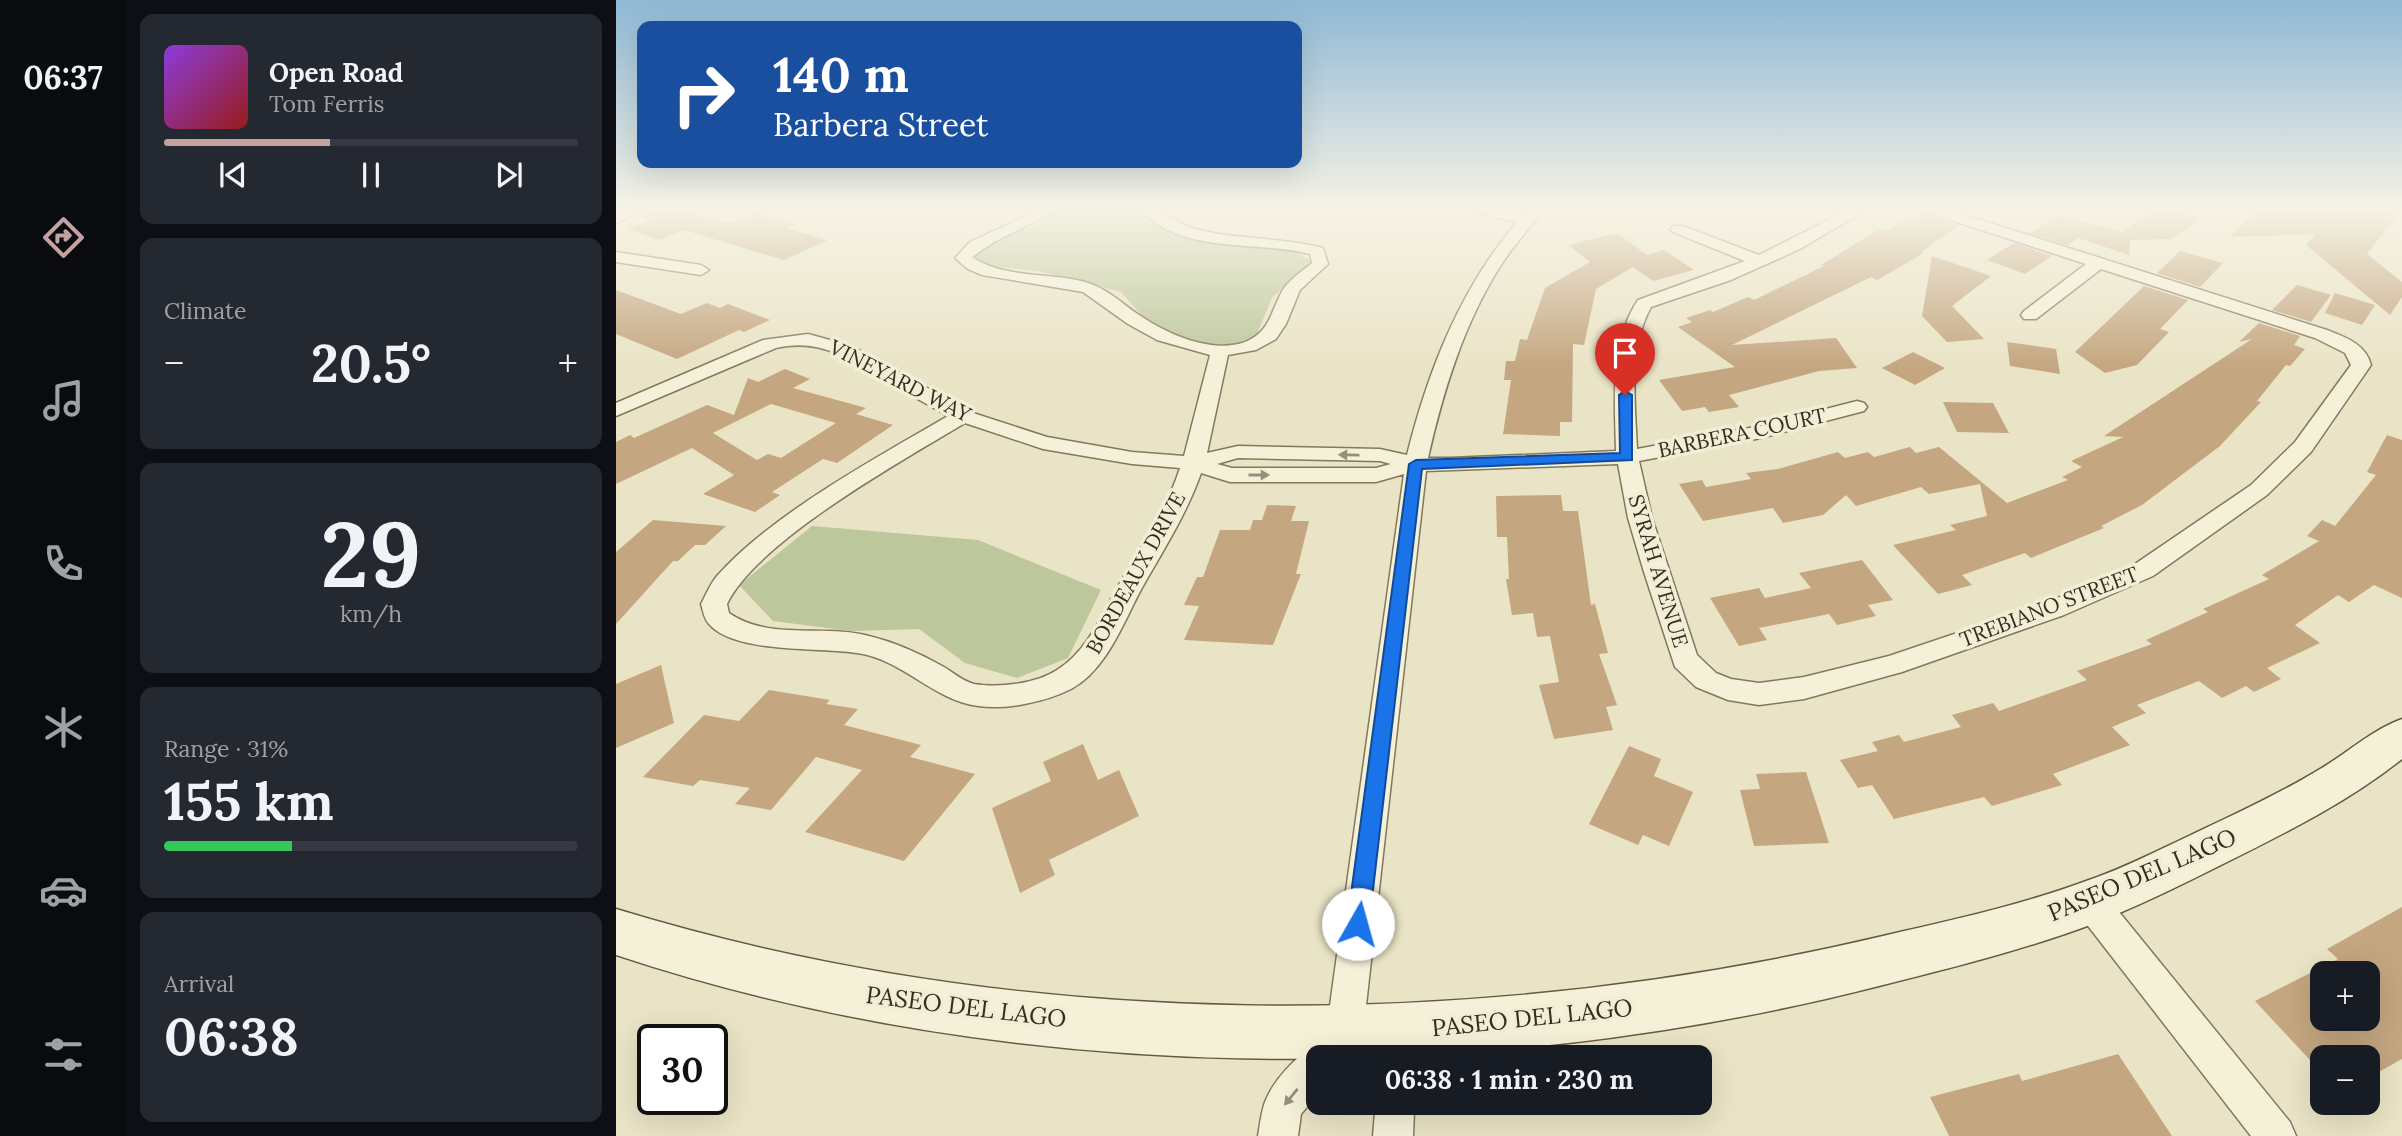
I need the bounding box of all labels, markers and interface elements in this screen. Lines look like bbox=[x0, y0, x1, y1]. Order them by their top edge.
text: 140 m bbox=[773, 43, 909, 105]
icon: right bbox=[658, 49, 749, 140]
text: Open Road bbox=[269, 56, 403, 89]
text: 06:37 bbox=[23, 57, 103, 98]
text: Tom Ferris bbox=[269, 89, 384, 118]
text: Barbera Street bbox=[773, 104, 988, 145]
icon: previous bbox=[214, 156, 252, 194]
icon: pause bbox=[352, 156, 390, 194]
icon: next bbox=[490, 156, 528, 194]
icon: directions bbox=[39, 213, 88, 262]
text: Climate bbox=[164, 296, 246, 325]
pin bbox=[1595, 323, 1655, 395]
text: 20.5° bbox=[311, 330, 431, 396]
street label: VINEYARD WAY bbox=[824, 333, 976, 428]
icon: arrive bbox=[1606, 334, 1644, 372]
text: − bbox=[164, 339, 184, 387]
text: + bbox=[558, 339, 578, 387]
icon: music bbox=[39, 376, 88, 425]
street label: BARBERA COURT bbox=[1655, 402, 1828, 464]
one-way arrow bbox=[1337, 449, 1359, 460]
one-way arrow bbox=[1249, 469, 1271, 481]
street label: BORDEAUX DRIVE bbox=[1080, 487, 1191, 659]
street label: SYRAH AVENUE bbox=[1622, 491, 1695, 651]
text: 29 bbox=[321, 495, 421, 612]
icon: phone bbox=[39, 539, 88, 588]
street label: TREBIANO STREET bbox=[1956, 560, 2142, 653]
text: km/h bbox=[340, 599, 402, 628]
icon: climate bbox=[39, 703, 88, 752]
text: Range · 31% bbox=[164, 734, 288, 763]
text: 155 km bbox=[164, 768, 334, 834]
street label: PASEO DEL LAGO bbox=[2043, 821, 2241, 928]
icon: car bbox=[39, 866, 88, 915]
position arrow bbox=[1321, 887, 1395, 961]
map controls bbox=[2310, 961, 2380, 1115]
button: + bbox=[2310, 961, 2380, 1031]
text: Arrival bbox=[164, 969, 234, 998]
street label: PASEO DEL LAGO bbox=[864, 979, 1068, 1034]
street label: PASEO DEL LAGO bbox=[1430, 992, 1634, 1043]
text: 06:38 bbox=[164, 1003, 299, 1069]
speed limit sign: 30 bbox=[637, 1024, 728, 1115]
icon: filters bbox=[39, 1030, 88, 1079]
button: − bbox=[2310, 1045, 2380, 1115]
text: 06:38 · 1 min · 230 m bbox=[1385, 1063, 1633, 1096]
one-way arrow bbox=[1284, 1088, 1299, 1105]

